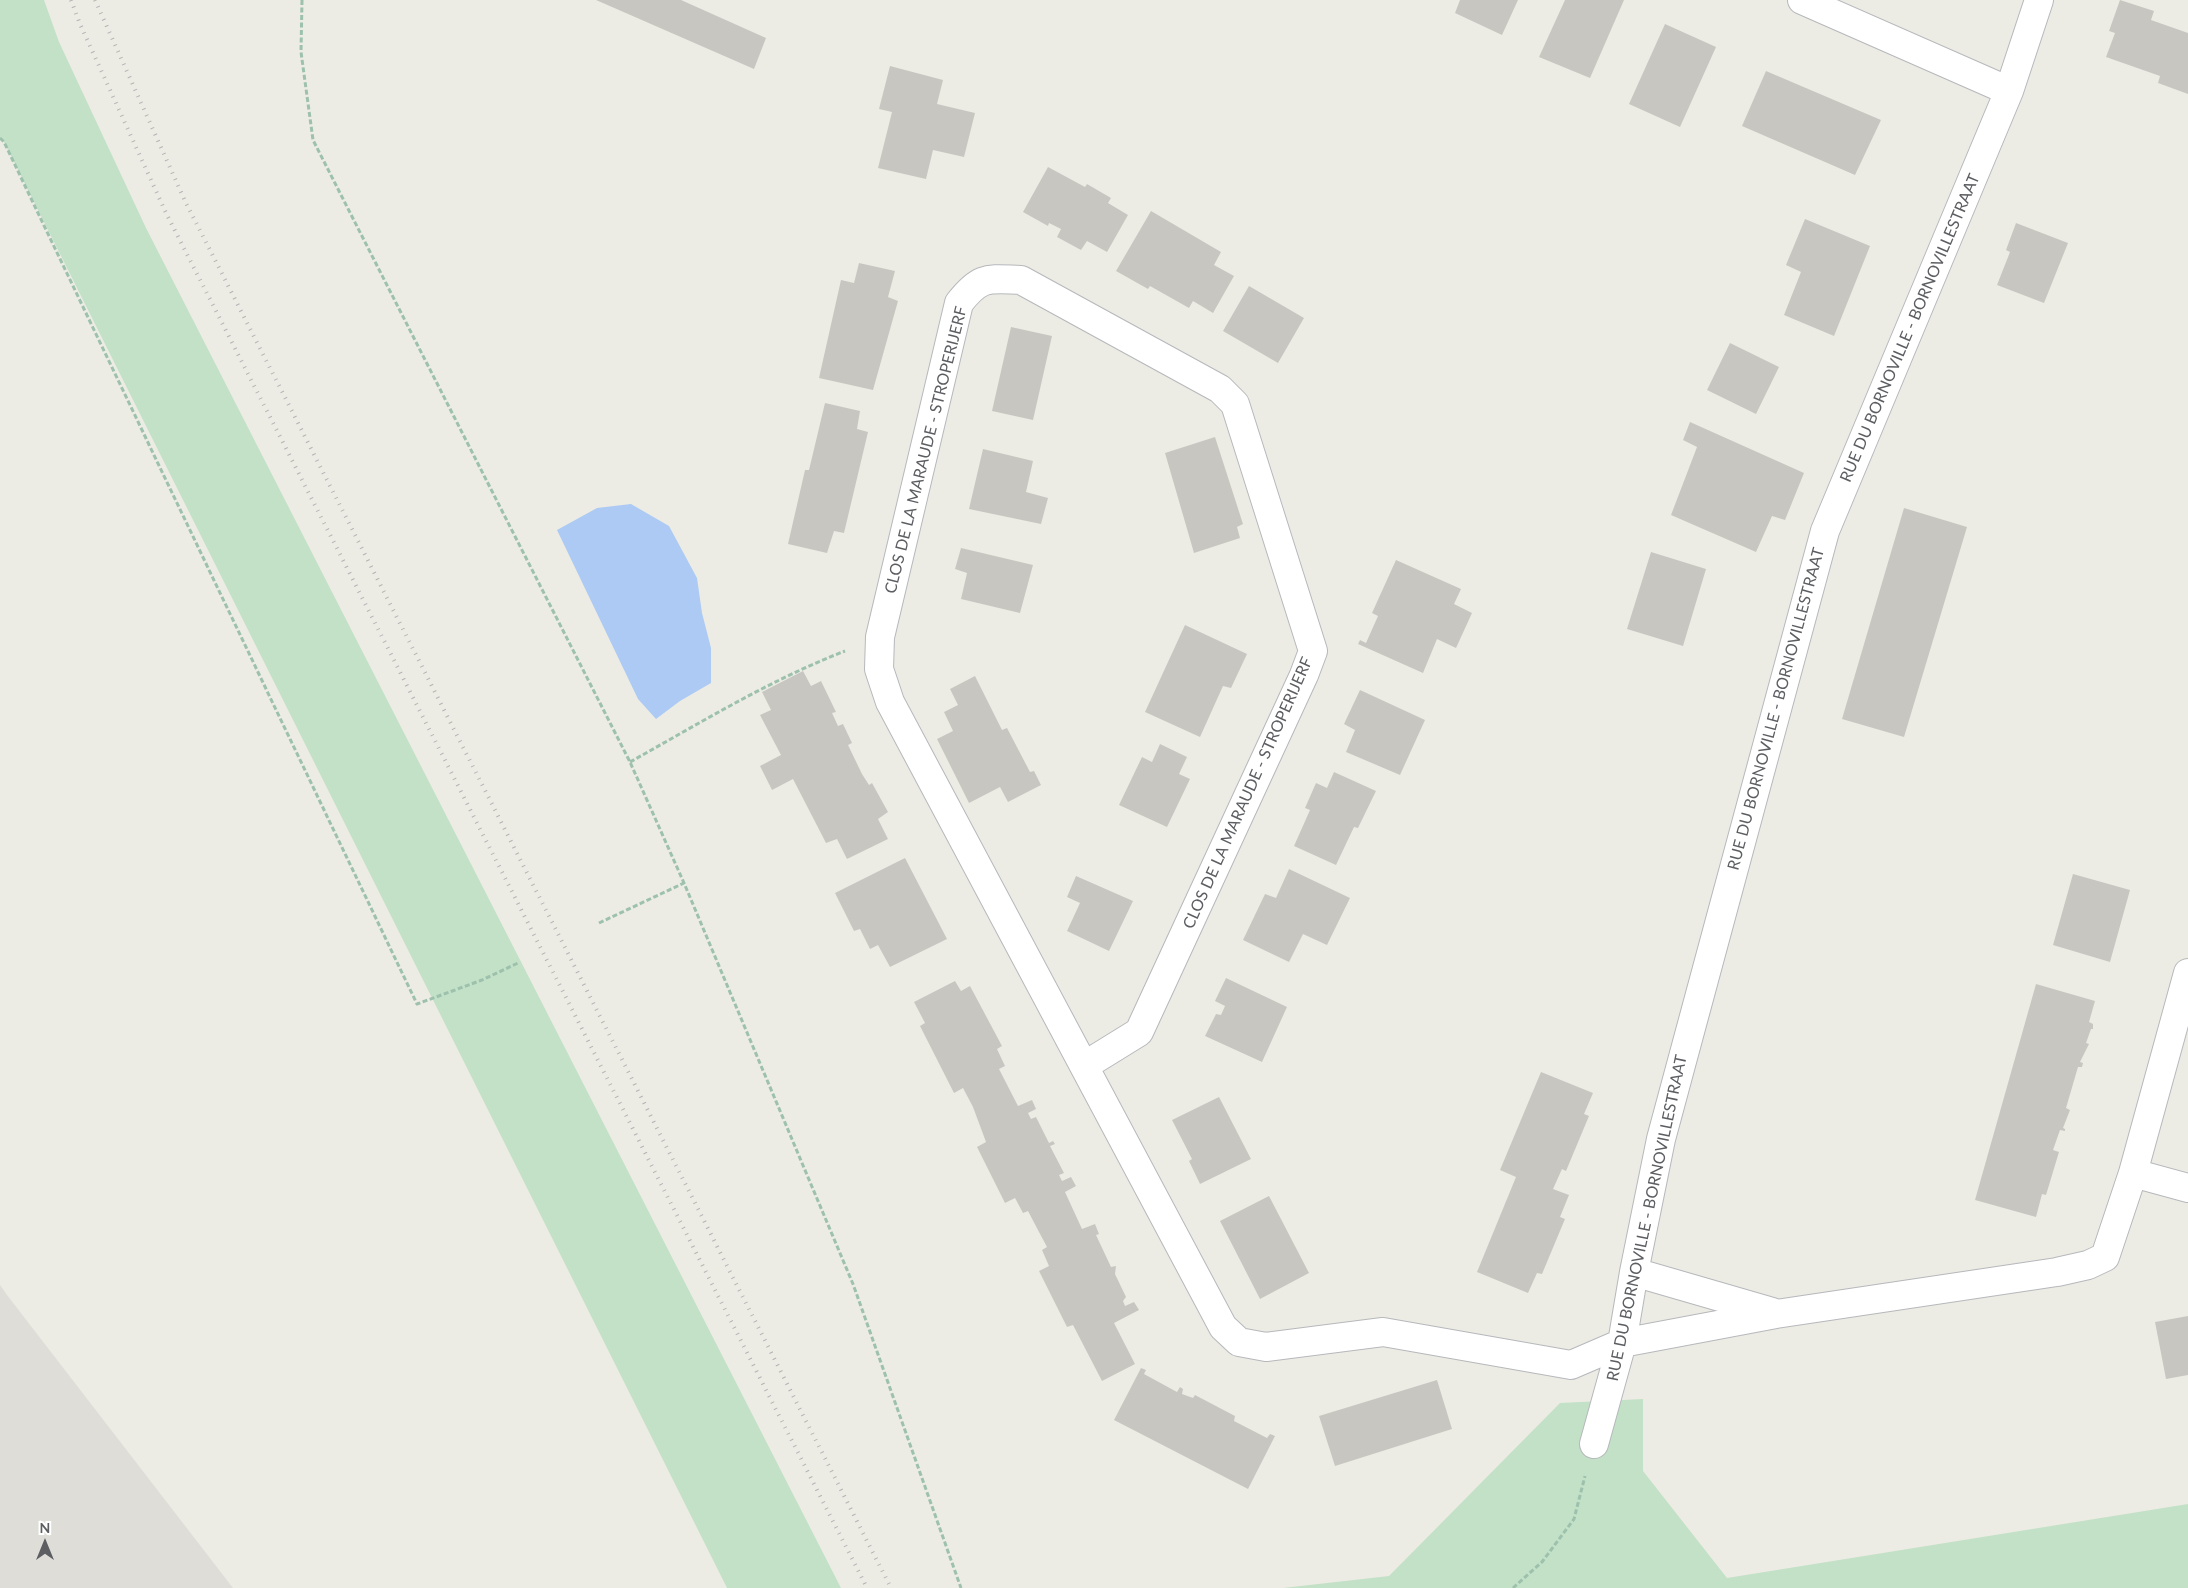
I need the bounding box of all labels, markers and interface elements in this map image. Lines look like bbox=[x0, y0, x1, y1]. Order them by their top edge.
street label: RUE DU BORNOVILLE - BORNOVILLESTRAAT bbox=[1836, 171, 1984, 485]
street label: CLOS DE LA MARAUDE - STROPERIJERF bbox=[881, 304, 971, 596]
street label: RUE DU BORNOVILLE - BORNOVILLESTRAAT bbox=[1724, 546, 1828, 872]
street label: CLOS DE LA MARAUDE - STROPERIJERF bbox=[1179, 654, 1317, 932]
street label: RUE DU BORNOVILLE - BORNOVILLESTRAAT bbox=[1603, 1053, 1691, 1383]
north arrow bbox=[20, 1518, 70, 1568]
text: N bbox=[40, 1519, 50, 1536]

